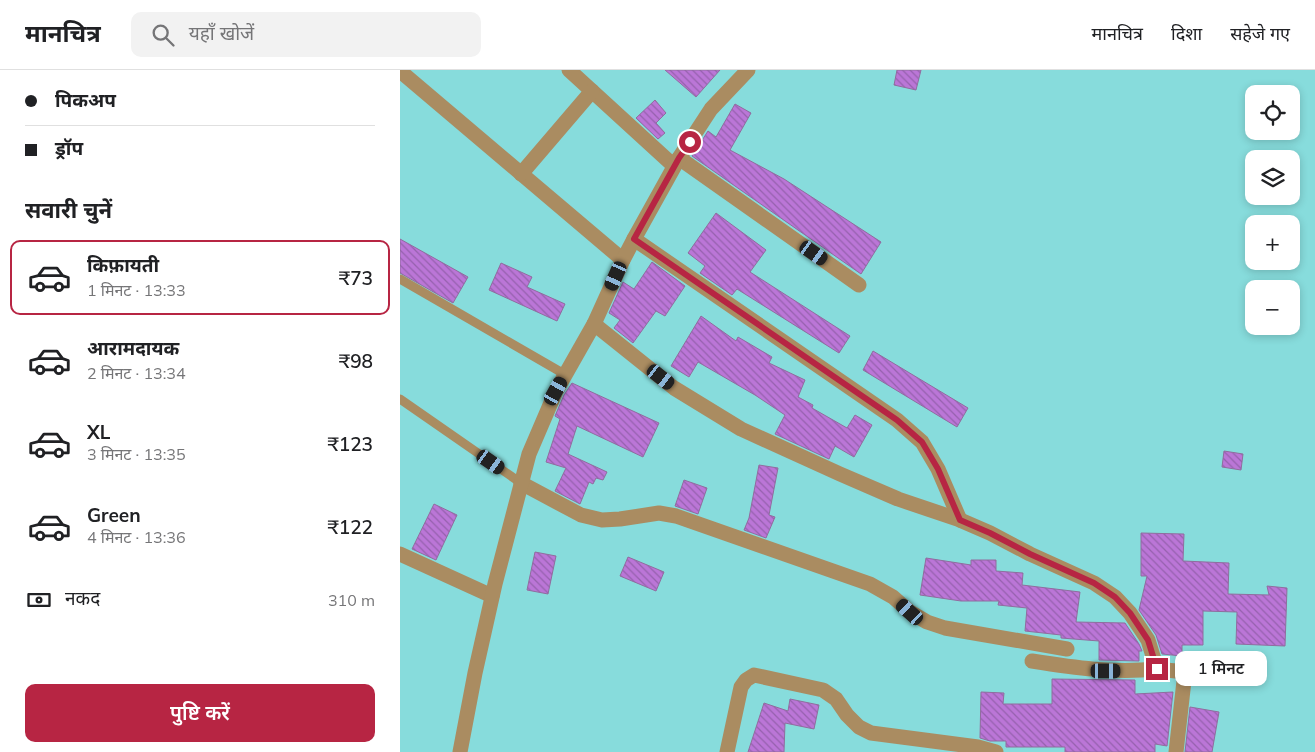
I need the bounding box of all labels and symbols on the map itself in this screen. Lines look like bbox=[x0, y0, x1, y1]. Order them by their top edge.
route start bbox=[679, 131, 701, 153]
car bbox=[797, 238, 830, 268]
car bbox=[603, 259, 628, 293]
car bbox=[644, 362, 677, 392]
car bbox=[542, 374, 569, 408]
car bbox=[474, 447, 507, 477]
car bbox=[893, 596, 926, 628]
callout: 1 मिनट bbox=[1174, 652, 1267, 686]
route end bbox=[1146, 658, 1168, 680]
car bbox=[1091, 664, 1121, 679]

